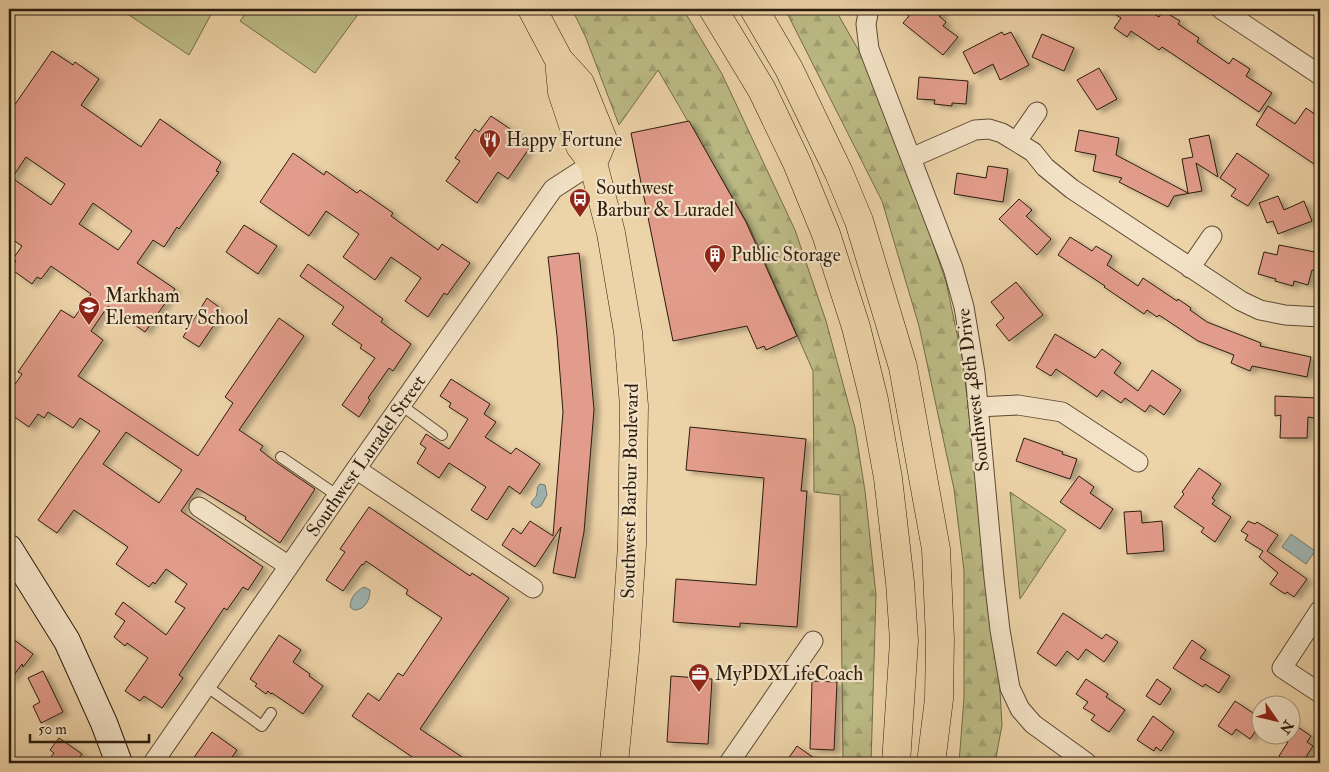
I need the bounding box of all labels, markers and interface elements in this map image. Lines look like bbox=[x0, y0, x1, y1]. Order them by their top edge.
restaurant icon: Happy Fortune bbox=[478, 128, 502, 159]
place label: Happy Fortune bbox=[506, 128, 622, 153]
place label: Southwest Barbur & Luradel bbox=[596, 176, 734, 222]
bus stop icon: Southwest Barbur & Luradel bbox=[568, 187, 592, 218]
building icon: Public Storage bbox=[703, 243, 727, 274]
place label: Public Storage bbox=[731, 243, 841, 267]
place label: Markham Elementary School bbox=[105, 284, 249, 330]
school or university icon: Markham Elementary School bbox=[77, 295, 101, 326]
street label: Southwest 48th Drive bbox=[951, 307, 995, 473]
street label: Southwest Luradel Street bbox=[301, 370, 431, 542]
street label: Southwest Barbur Boulevard bbox=[616, 382, 644, 599]
office icon: MyPDXLifeCoach bbox=[687, 662, 711, 693]
place label: MyPDXLifeCoach bbox=[715, 662, 863, 686]
north arrow bbox=[1252, 694, 1302, 744]
scale bar bbox=[30, 712, 149, 744]
text: N bbox=[1276, 716, 1297, 737]
text: 50 m bbox=[38, 720, 67, 739]

